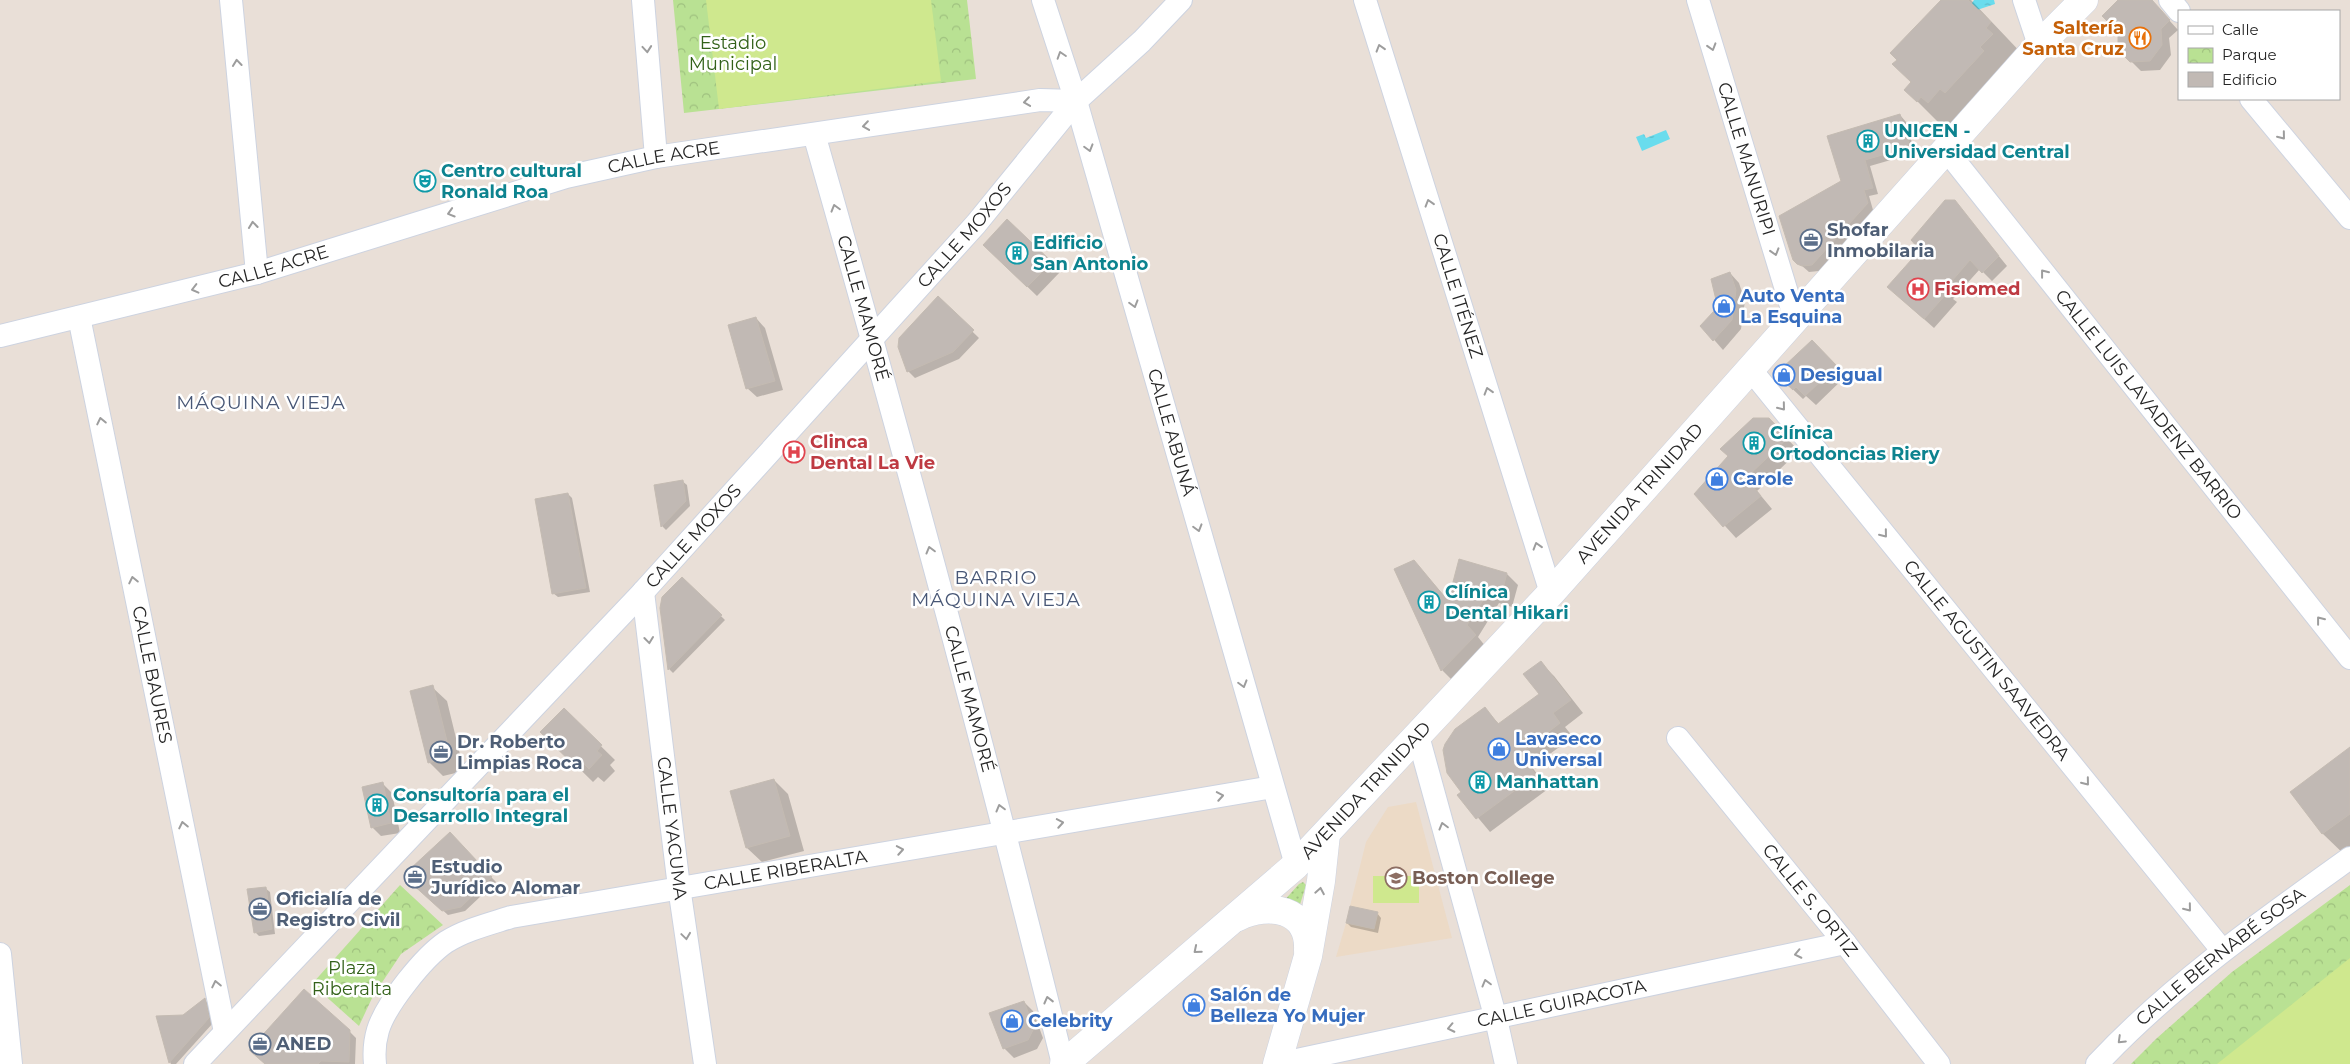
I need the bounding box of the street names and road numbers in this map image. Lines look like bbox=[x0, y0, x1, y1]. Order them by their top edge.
street label: CALLE MANURIPI bbox=[1713, 80, 1780, 238]
street label: CALLE ACRE bbox=[605, 137, 721, 178]
street label: CALLE MOXOS bbox=[913, 178, 1016, 293]
street label: CALLE ITÉNEZ bbox=[1428, 231, 1488, 361]
street label: CALLE MAMORÉ bbox=[832, 233, 894, 384]
street label: CALLE ACRE bbox=[216, 240, 331, 293]
street label: CALLE LUIS LAVADENZ BARRIO bbox=[2050, 285, 2247, 524]
street label: CALLE ABUNÁ bbox=[1143, 366, 1200, 499]
street label: AVENIDA TRINIDAD bbox=[1572, 419, 1708, 568]
street label: CALLE MOXOS bbox=[641, 480, 746, 593]
street label: CALLE AGUSTIN SAAVEDRA bbox=[1899, 556, 2075, 765]
street label: CALLE BAURES bbox=[127, 604, 177, 745]
street label: CALLE MAMORÉ bbox=[940, 623, 999, 775]
street label: AVENIDA TRINIDAD bbox=[1296, 717, 1436, 864]
street label: CALLE YACUMA bbox=[652, 756, 692, 901]
street label: CALLE S. ORTIZ bbox=[1758, 839, 1862, 961]
street label: CALLE RIBERALTA bbox=[702, 845, 869, 895]
street label: CALLE BERNABÉ SOSA bbox=[2131, 883, 2310, 1030]
street label: CALLE GUIRACOTA bbox=[1475, 975, 1648, 1032]

